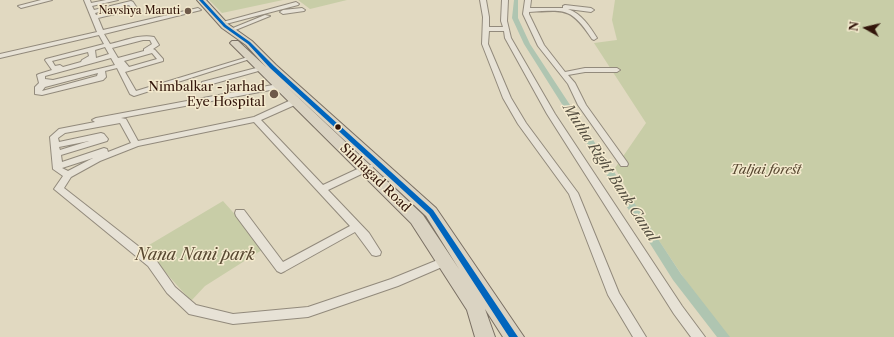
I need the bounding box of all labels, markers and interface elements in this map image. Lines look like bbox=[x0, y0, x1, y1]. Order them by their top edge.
place label: Navshya Maruti bbox=[99, 4, 180, 18]
marker: Navshya Maruti bbox=[183, 6, 193, 16]
north arrow bbox=[846, 8, 886, 48]
text: N bbox=[847, 21, 862, 32]
place label: Nimbalkar - jarhad Eye Hospital bbox=[148, 79, 265, 110]
marker: Nimbalkar - jarhad Eye Hospital bbox=[268, 88, 280, 100]
water label: Mutha Right Bank Canal bbox=[559, 101, 661, 245]
unlabelled marker bbox=[333, 122, 343, 132]
street label: Sinhagad Road bbox=[336, 140, 414, 216]
park label: Taljai forest bbox=[731, 162, 801, 178]
park label: Nana Nani park bbox=[135, 245, 255, 265]

